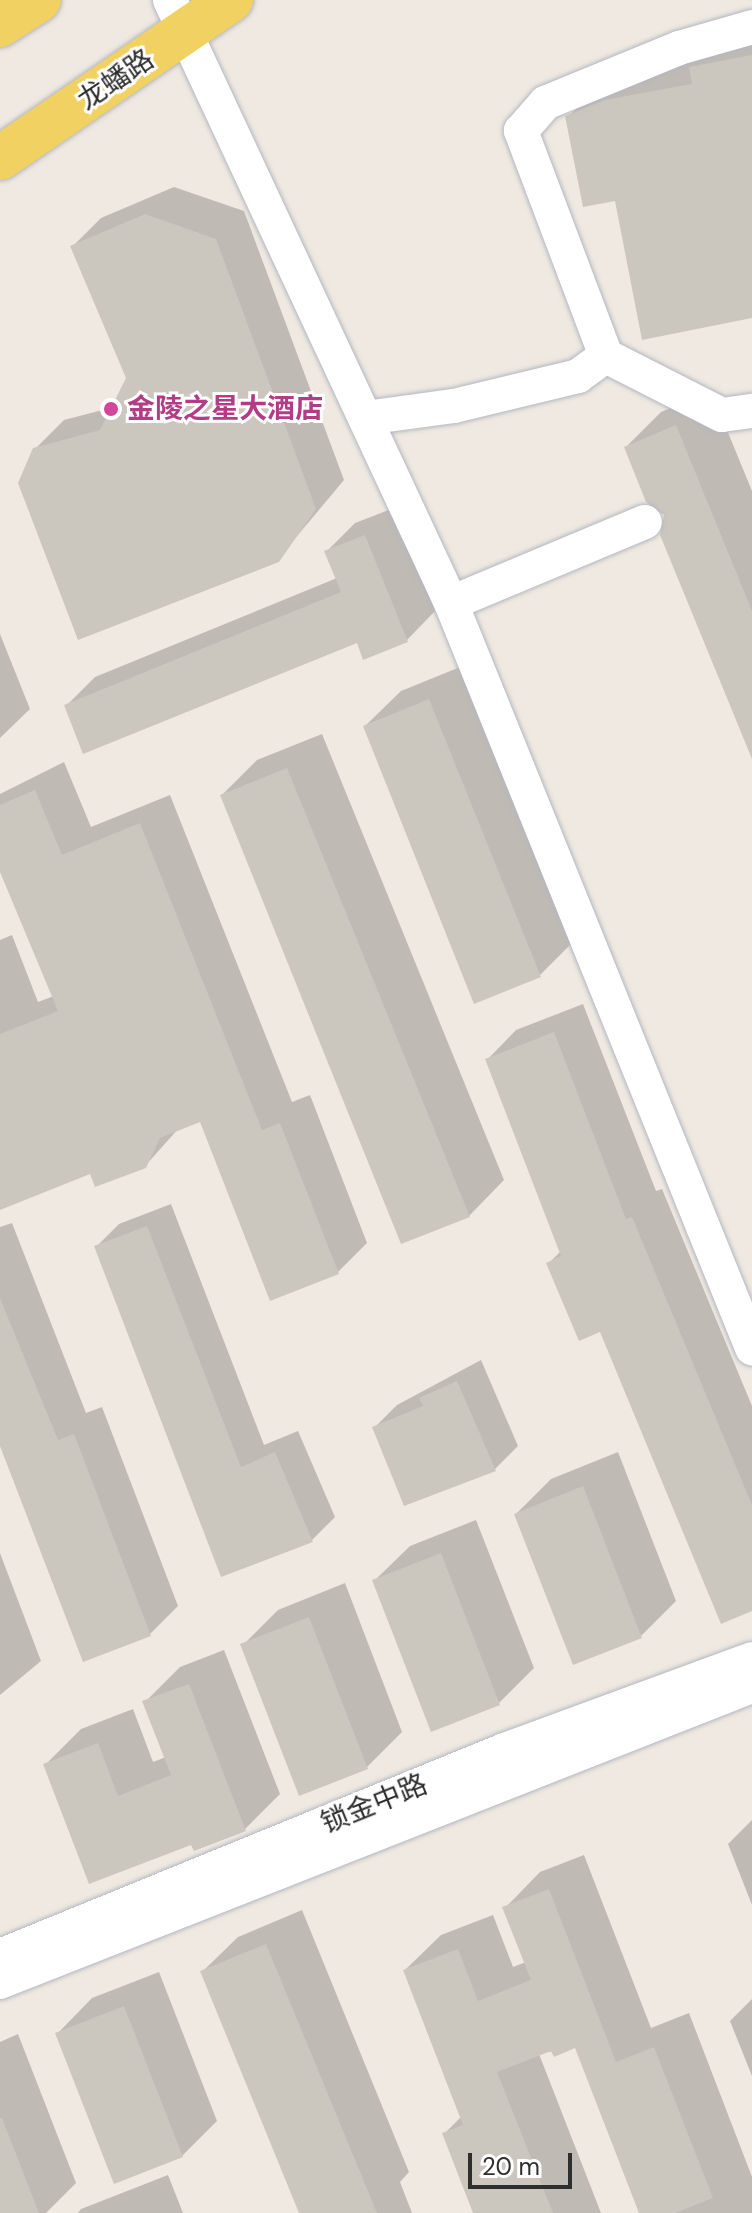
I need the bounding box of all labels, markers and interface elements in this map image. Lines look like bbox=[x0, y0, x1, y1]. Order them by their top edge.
street label: 龙蟠路 bbox=[72, 43, 160, 117]
place label: 金陵之星大酒店 bbox=[127, 392, 323, 426]
marker: 金陵之星大酒店 bbox=[102, 400, 120, 418]
street label: 锁金中路 bbox=[316, 1767, 432, 1841]
scale bar bbox=[472, 2137, 576, 2187]
text: 20 m bbox=[482, 2151, 540, 2182]

